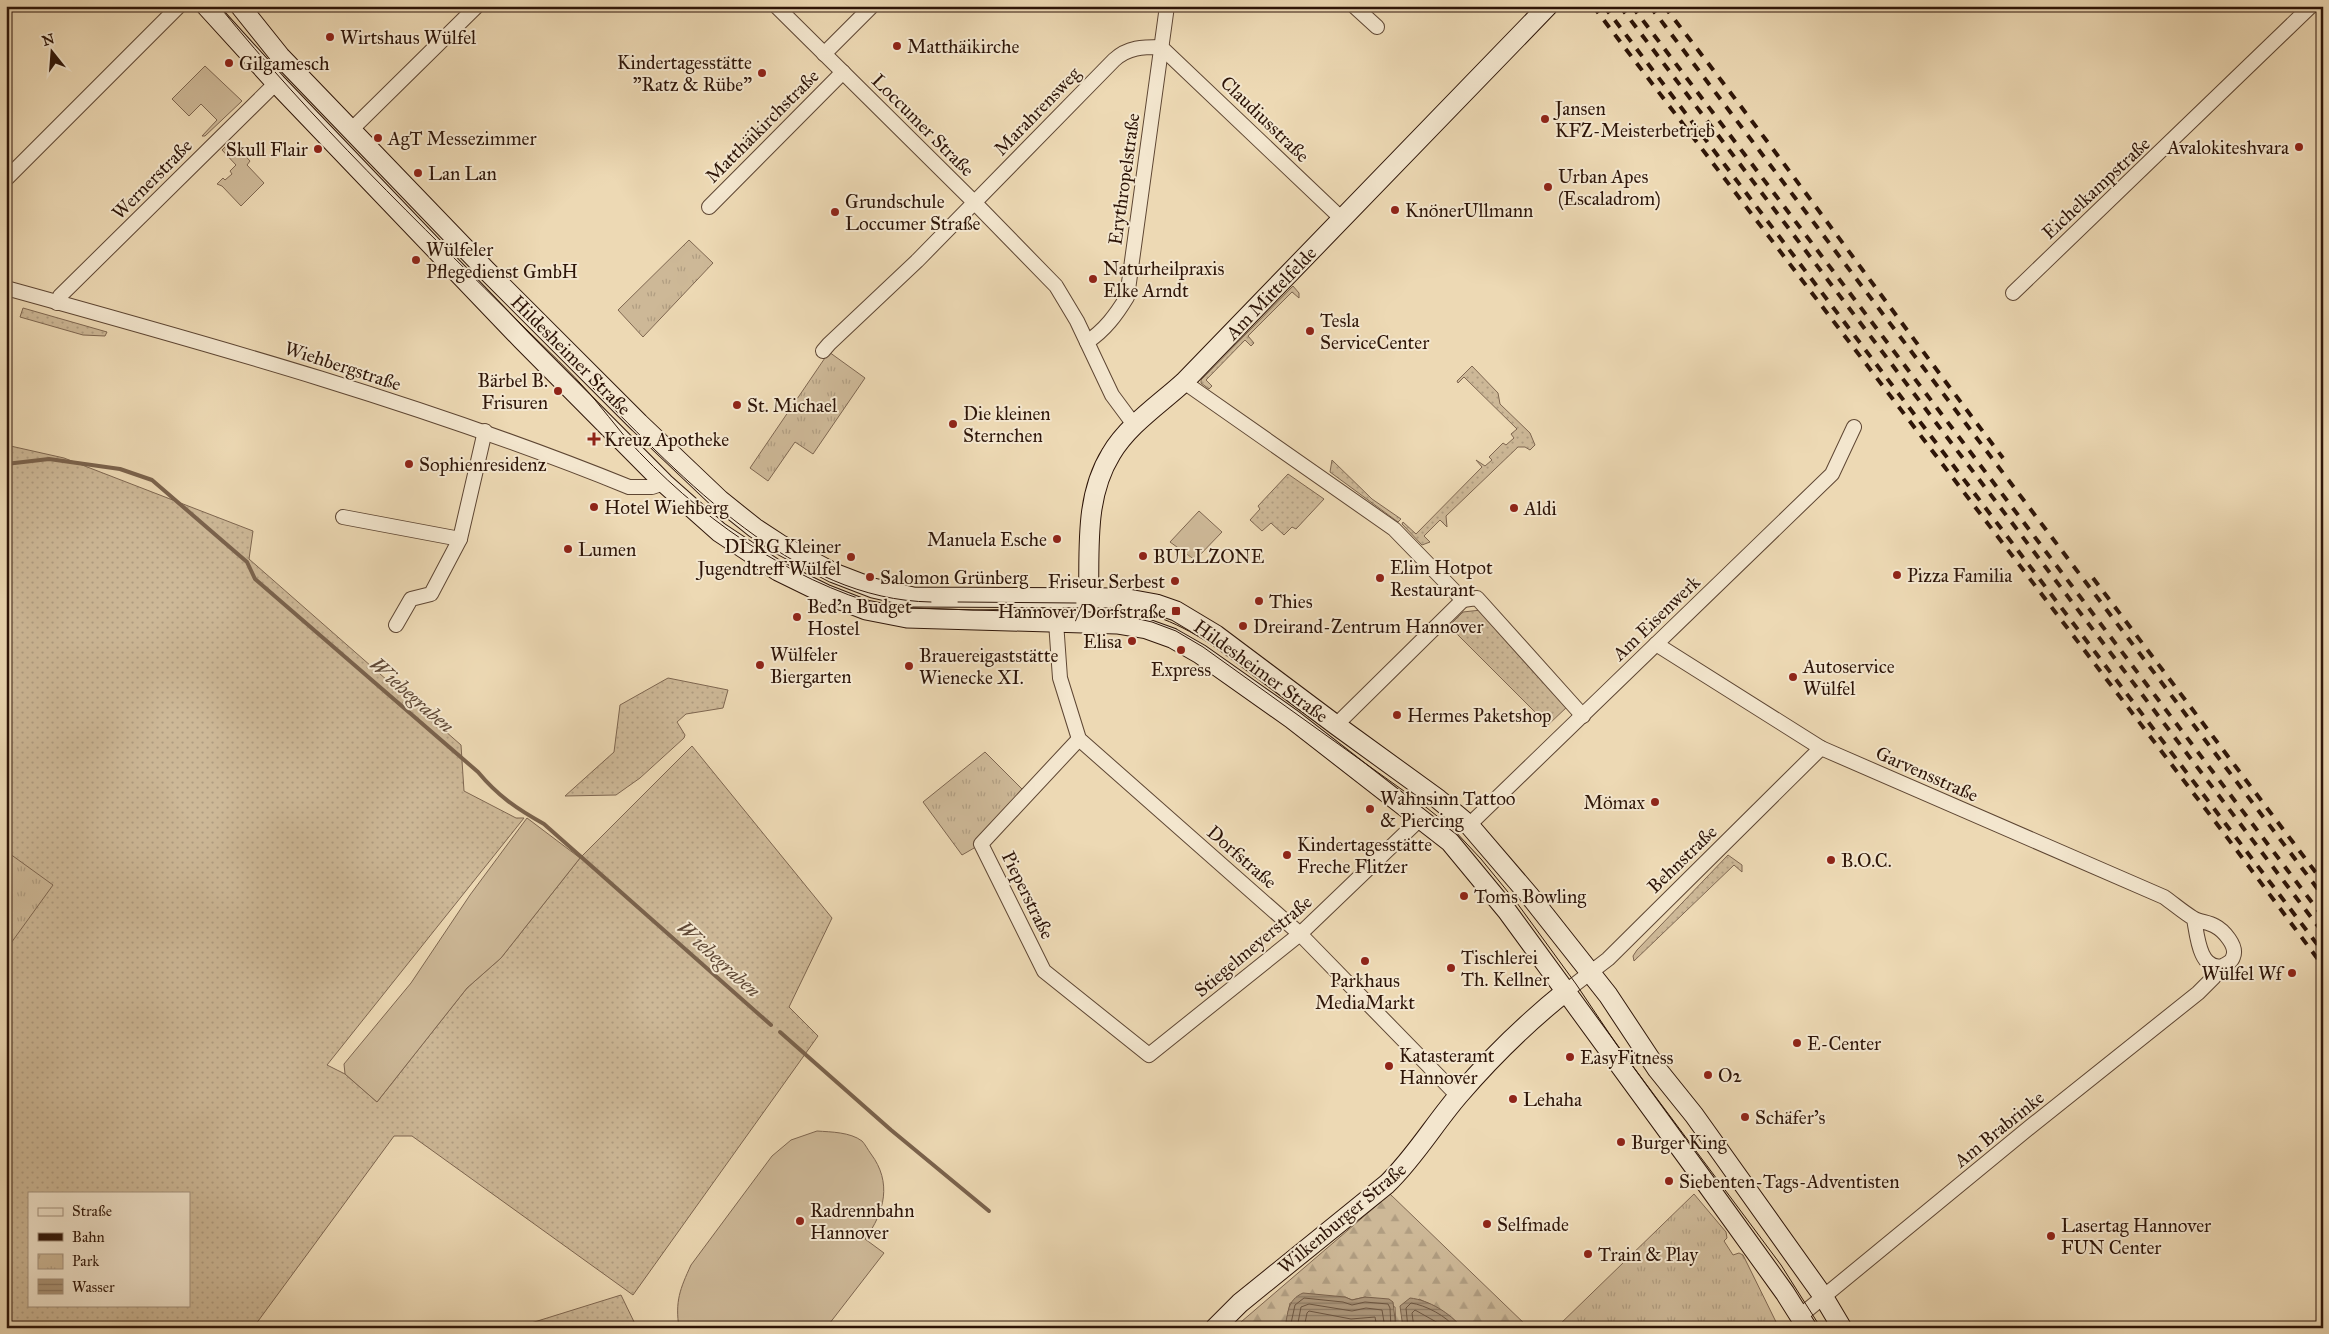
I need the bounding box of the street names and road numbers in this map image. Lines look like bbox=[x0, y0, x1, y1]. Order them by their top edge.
street label: Marahrensweg bbox=[989, 62, 1086, 161]
street label: Matthäikirchstraße bbox=[700, 64, 824, 188]
street label: Loccumer Straße bbox=[867, 69, 979, 181]
street label: Claudiusstraße bbox=[1216, 71, 1314, 167]
street label: Erythropelstraße bbox=[1103, 112, 1145, 246]
street label: Eichelkampstraße bbox=[2037, 132, 2155, 244]
street label: Wernerstraße bbox=[107, 134, 197, 224]
street label: Am Mittelfelde bbox=[1220, 242, 1321, 345]
street label: Hildesheimer Straße bbox=[506, 290, 636, 420]
street label: Wiehbergstraße bbox=[281, 336, 404, 397]
street label: Am Eisenwerk bbox=[1607, 570, 1705, 666]
street label: Hildesheimer Straße bbox=[1189, 615, 1333, 727]
street label: Garvensstraße bbox=[1872, 741, 1982, 807]
street label: Behnstraße bbox=[1642, 820, 1722, 898]
street label: Dorfstraße bbox=[1202, 821, 1282, 894]
street label: Pieperstraße bbox=[997, 847, 1059, 943]
street label: Stiegelmeyerstraße bbox=[1189, 890, 1317, 1003]
street label: Am Brabrinke bbox=[1949, 1086, 2049, 1173]
street label: Wilkenburger Straße bbox=[1273, 1158, 1411, 1279]

